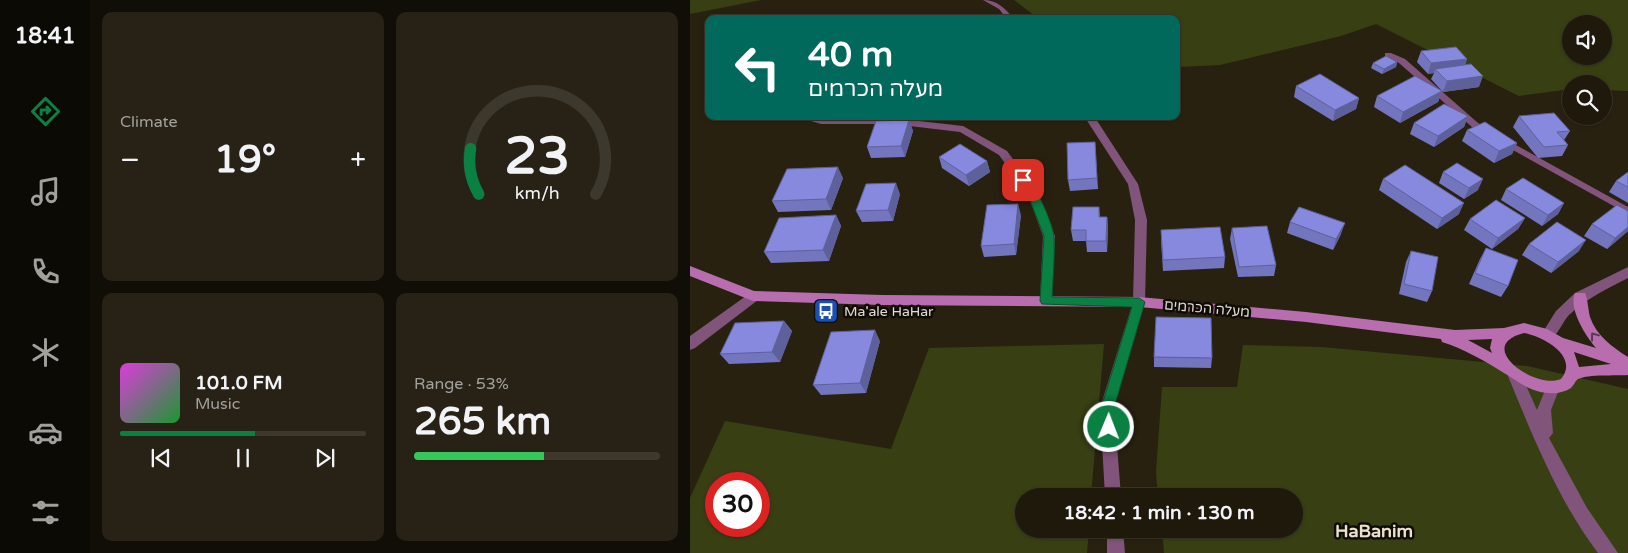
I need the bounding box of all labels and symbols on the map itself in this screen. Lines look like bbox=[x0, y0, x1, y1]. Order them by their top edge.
pin bbox=[1002, 159, 1044, 201]
street label: מעלה הכרמים bbox=[1163, 296, 1251, 321]
bus stop icon: Ma'ale HaHar bbox=[813, 298, 839, 324]
place label: Ma'ale HaHar bbox=[844, 303, 934, 320]
one-way arrow bbox=[1591, 332, 1600, 342]
position arrow bbox=[1082, 400, 1134, 452]
speed limit sign: 30 bbox=[705, 472, 770, 537]
district label: HaBanim bbox=[1335, 520, 1413, 542]

